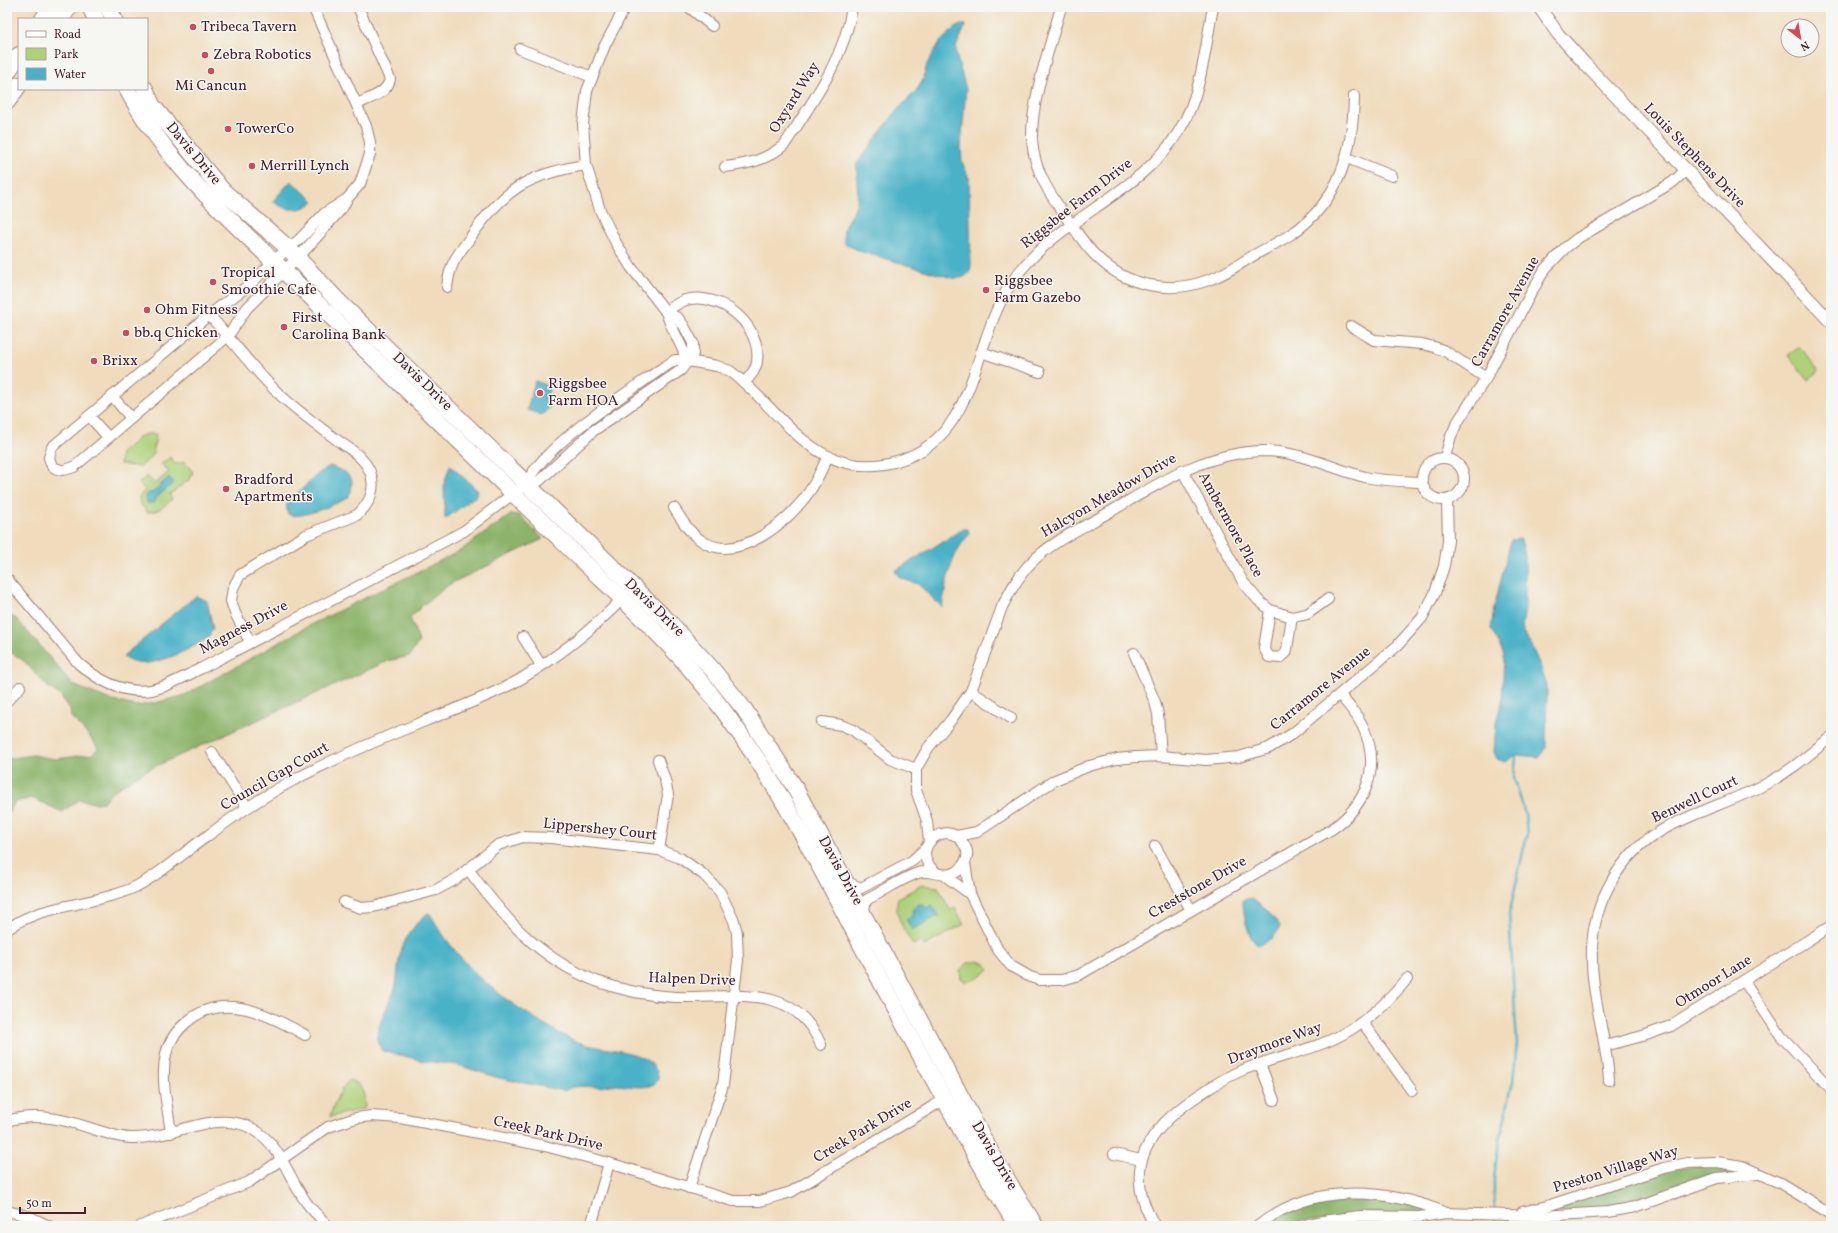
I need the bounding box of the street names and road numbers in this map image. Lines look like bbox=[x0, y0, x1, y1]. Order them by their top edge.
street label: Oxyard Way bbox=[765, 58, 825, 138]
street label: Louis Stephens Drive bbox=[1638, 99, 1750, 213]
street label: Davis Drive bbox=[160, 118, 226, 190]
street label: Riggsbee Farm Drive bbox=[1017, 154, 1137, 254]
street label: Carramore Avenue bbox=[1467, 253, 1545, 371]
street label: Davis Drive bbox=[387, 348, 457, 416]
street label: Halcyon Meadow Drive bbox=[1037, 449, 1181, 543]
street label: Ambermore Place bbox=[1192, 468, 1268, 582]
street label: Davis Drive bbox=[619, 574, 689, 642]
street label: Magness Drive bbox=[196, 596, 292, 660]
street label: Carramore Avenue bbox=[1266, 642, 1376, 736]
street label: Council Gap Court bbox=[217, 737, 333, 817]
street label: Benwell Court bbox=[1648, 771, 1742, 829]
street label: Lippershey Court bbox=[542, 814, 658, 846]
street label: Davis Drive bbox=[812, 832, 868, 910]
street label: Creststone Drive bbox=[1145, 851, 1251, 925]
street label: Otmoor Lane bbox=[1672, 950, 1756, 1014]
street label: Halpen Drive bbox=[648, 968, 736, 992]
street label: Draymore Way bbox=[1225, 1017, 1325, 1071]
street label: Creek Park Drive bbox=[810, 1093, 916, 1169]
street label: Creek Park Drive bbox=[491, 1111, 605, 1157]
street label: Davis Drive bbox=[966, 1118, 1022, 1194]
street label: Preston Village Way bbox=[1551, 1141, 1681, 1199]

